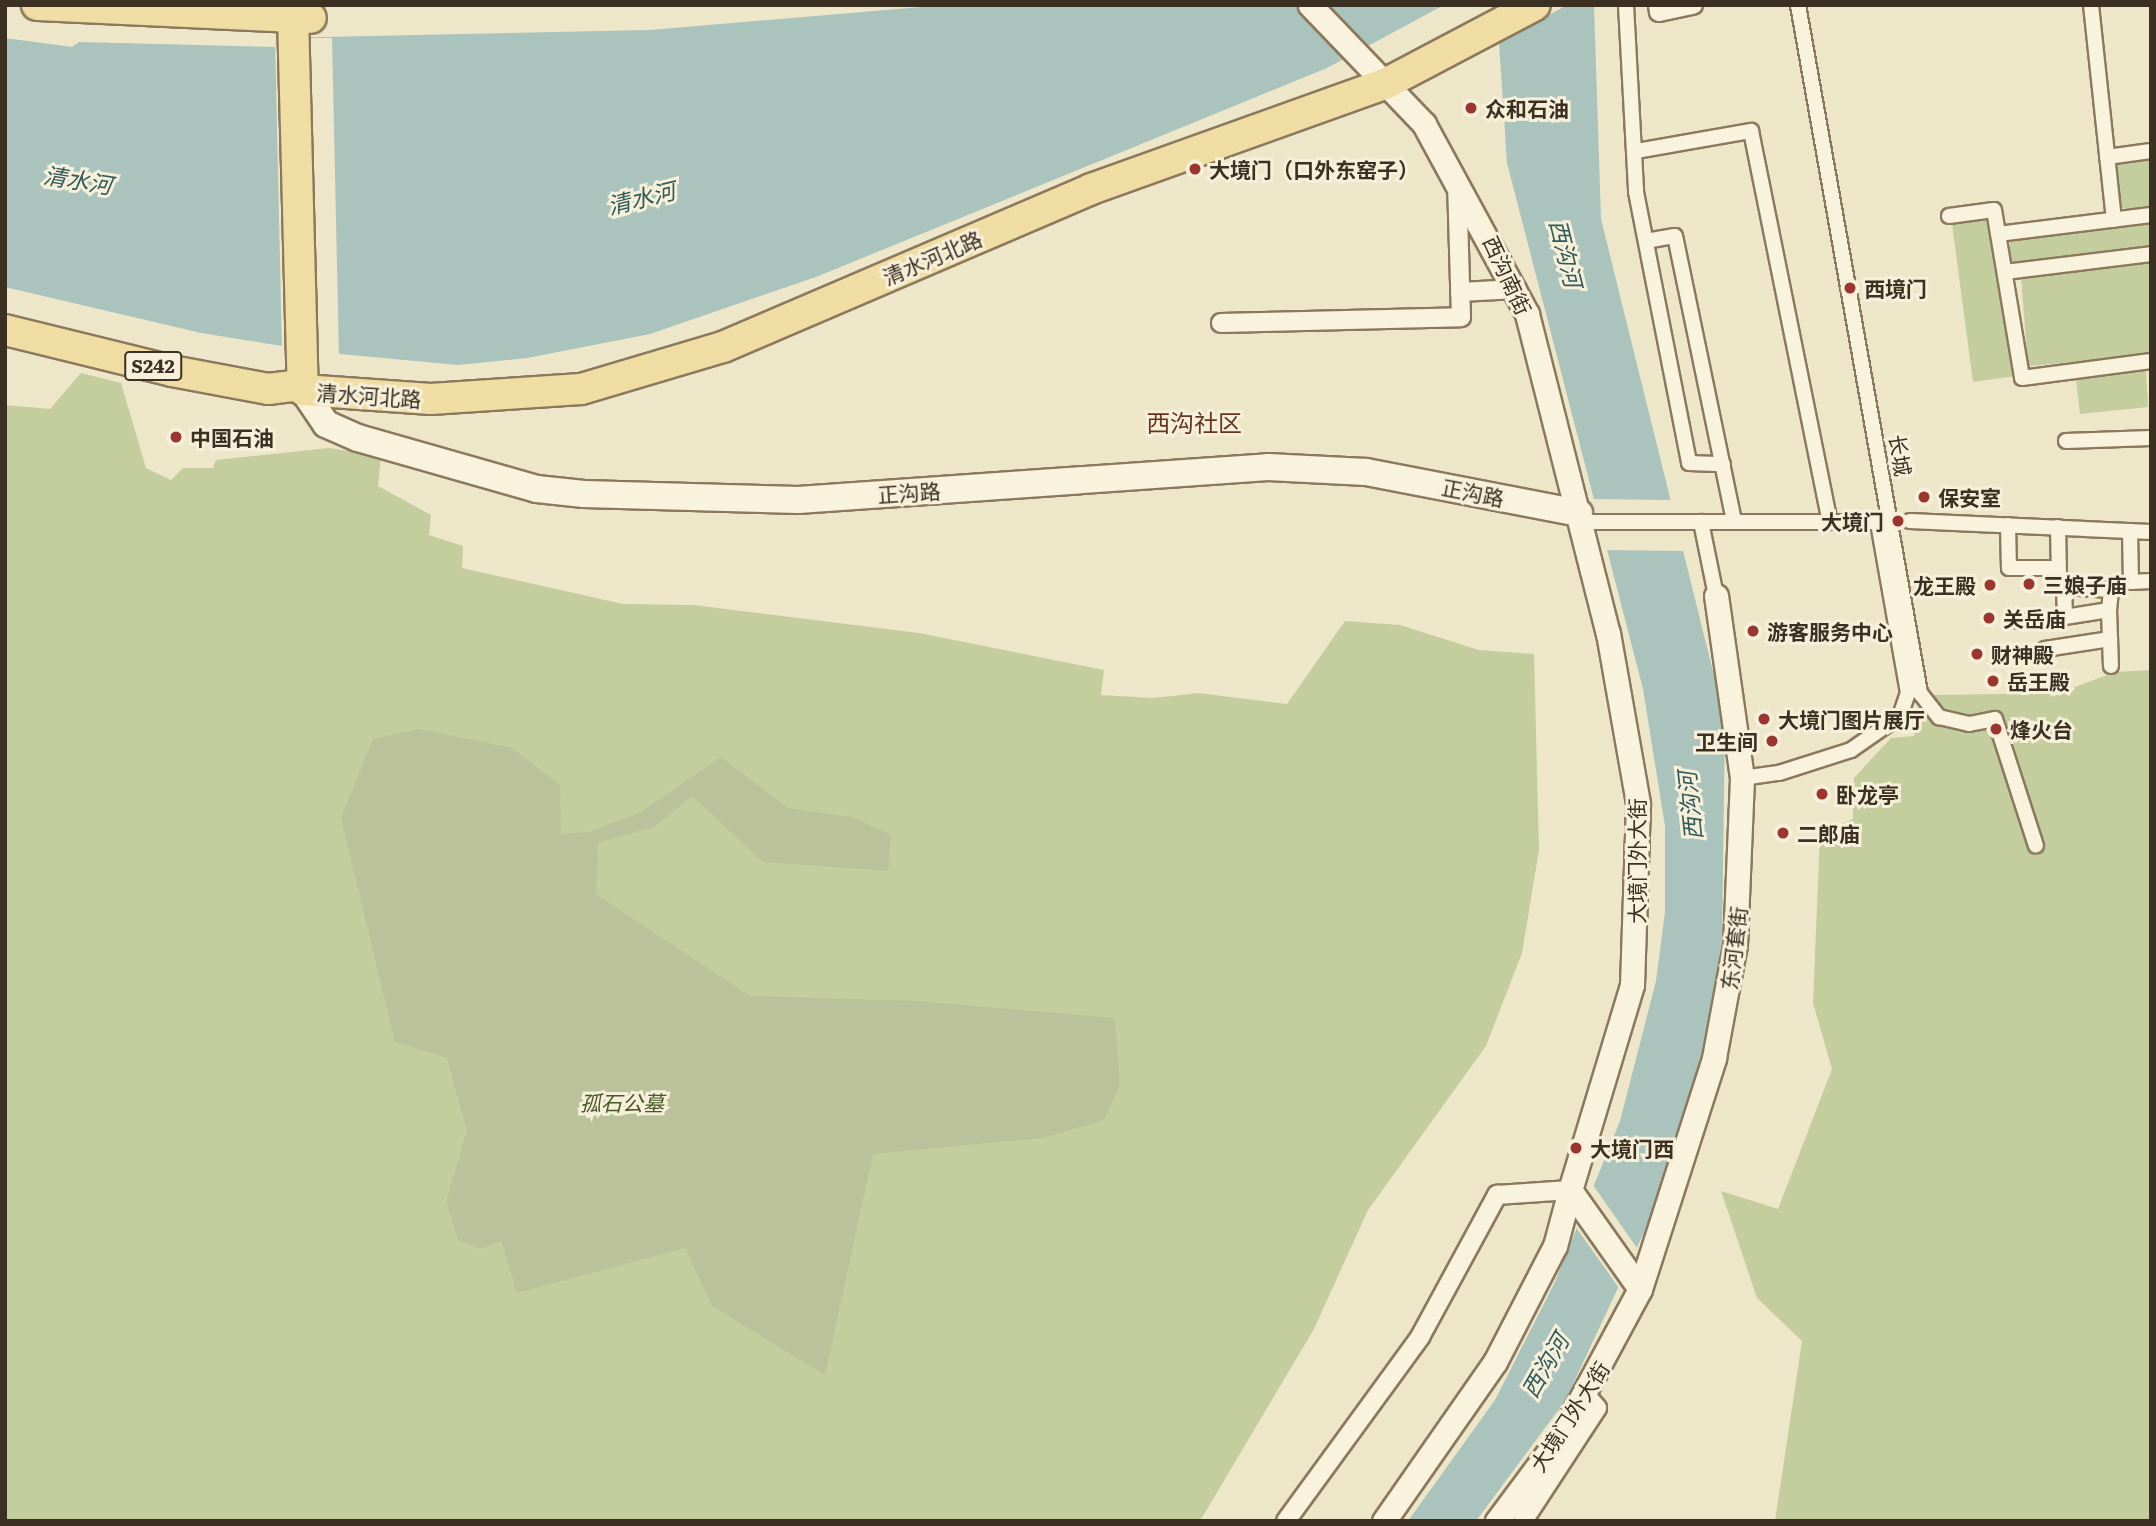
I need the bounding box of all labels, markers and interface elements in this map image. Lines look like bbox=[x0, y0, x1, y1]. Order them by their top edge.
place label: 众和石油 bbox=[1485, 95, 1569, 121]
marker: 众和石油 bbox=[1463, 100, 1479, 116]
place label: 大境门（口外东窑子） bbox=[1209, 156, 1419, 182]
water label: 清水河 bbox=[42, 160, 114, 198]
marker: 大境门（口外东窑子） bbox=[1187, 161, 1203, 177]
water label: 清水河 bbox=[604, 175, 678, 219]
water label: 西沟河 bbox=[1545, 216, 1589, 290]
street label: 清水河北路 bbox=[879, 225, 985, 289]
street label: 西沟南街 bbox=[1479, 232, 1537, 318]
place label: 西境门 bbox=[1864, 275, 1927, 301]
marker: 西境门 bbox=[1842, 280, 1858, 296]
road number: S242 bbox=[123, 350, 183, 382]
street label: 清水河北路 bbox=[316, 379, 422, 411]
district label: 西沟社区 bbox=[1146, 408, 1242, 436]
place label: 中国石油 bbox=[190, 424, 274, 450]
marker: 中国石油 bbox=[168, 429, 184, 445]
street label: 长城 bbox=[1885, 432, 1917, 478]
street label: 正沟路 bbox=[1440, 474, 1506, 510]
street label: 正沟路 bbox=[877, 477, 941, 507]
place label: 保安室 bbox=[1938, 484, 2001, 510]
marker: 保安室 bbox=[1916, 489, 1932, 505]
place label: 大境门 bbox=[1821, 508, 1884, 534]
marker: 大境门 bbox=[1890, 513, 1906, 529]
place label: 三娘子庙 bbox=[2043, 571, 2127, 597]
place label: 龙王殿 bbox=[1913, 572, 1976, 598]
marker: 三娘子庙 bbox=[2021, 576, 2037, 592]
marker: 龙王殿 bbox=[1982, 577, 1998, 593]
place label: 关岳庙 bbox=[2003, 605, 2066, 631]
marker: 关岳庙 bbox=[1981, 610, 1997, 626]
place label: 游客服务中心 bbox=[1767, 618, 1893, 644]
marker: 游客服务中心 bbox=[1745, 623, 1761, 639]
place label: 财神殿 bbox=[1991, 641, 2054, 667]
marker: 财神殿 bbox=[1969, 646, 1985, 662]
place label: 岳王殿 bbox=[2007, 668, 2070, 694]
marker: 岳王殿 bbox=[1985, 673, 2001, 689]
place label: 大境门图片展厅 bbox=[1778, 706, 1925, 732]
marker: 大境门图片展厅 bbox=[1756, 711, 1772, 727]
place label: 烽火台 bbox=[2010, 716, 2073, 742]
marker: 烽火台 bbox=[1988, 721, 2004, 737]
place label: 卫生间 bbox=[1695, 728, 1758, 754]
marker: 卫生间 bbox=[1764, 733, 1780, 749]
water label: 西沟河 bbox=[1672, 770, 1706, 842]
place label: 卧龙亭 bbox=[1836, 781, 1899, 807]
marker: 卧龙亭 bbox=[1814, 786, 1830, 802]
street label: 大境门外大街 bbox=[1623, 798, 1649, 924]
place label: 二郎庙 bbox=[1797, 820, 1860, 846]
marker: 二郎庙 bbox=[1775, 825, 1791, 841]
street label: 东河套街 bbox=[1715, 905, 1751, 991]
park label: 孤石公墓 bbox=[580, 1089, 664, 1115]
place label: 大境门西 bbox=[1590, 1135, 1674, 1161]
marker: 大境门西 bbox=[1568, 1140, 1584, 1156]
water label: 西沟河 bbox=[1515, 1328, 1573, 1402]
street label: 大境门外大街 bbox=[1524, 1356, 1614, 1476]

